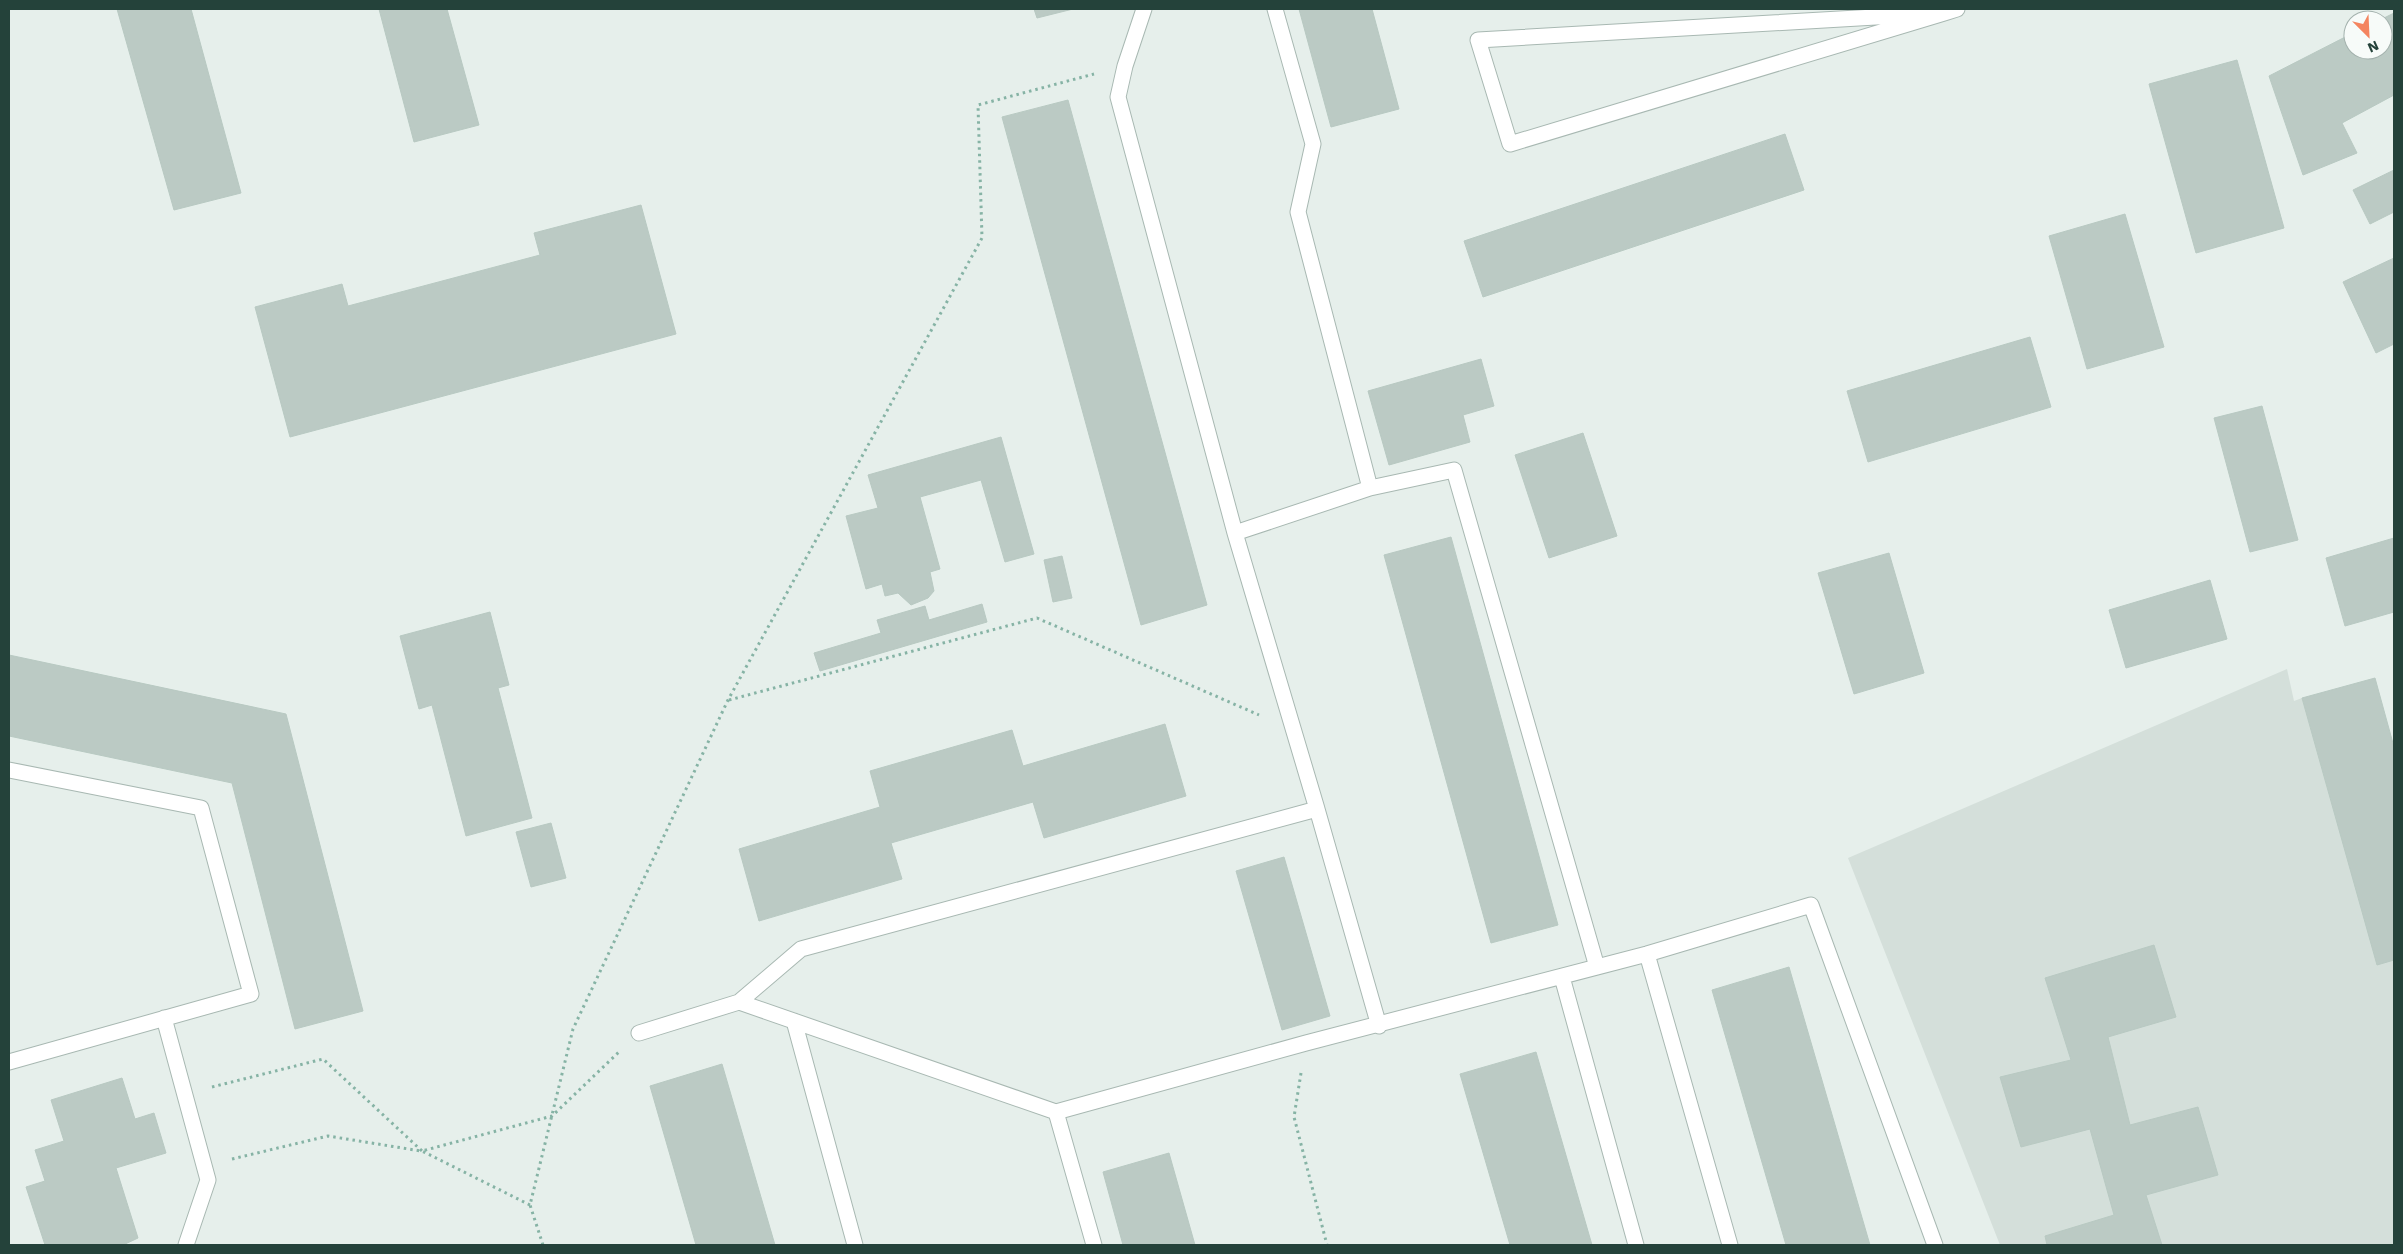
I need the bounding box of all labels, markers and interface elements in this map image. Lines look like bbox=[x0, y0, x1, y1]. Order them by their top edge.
north arrow bbox=[2343, 10, 2393, 60]
text: N bbox=[2365, 37, 2381, 56]

